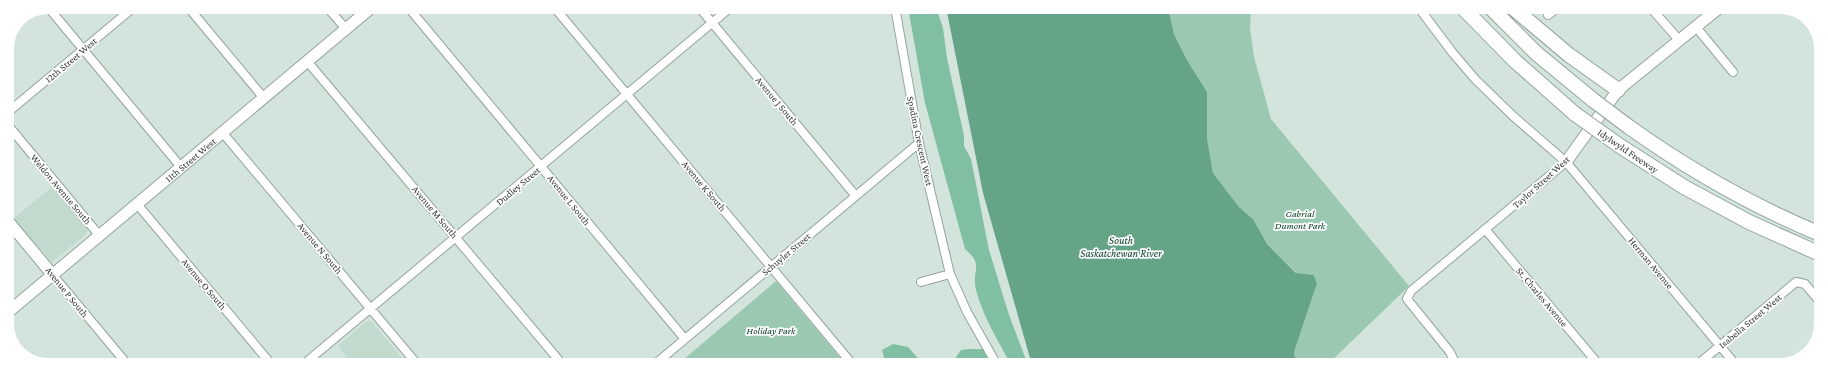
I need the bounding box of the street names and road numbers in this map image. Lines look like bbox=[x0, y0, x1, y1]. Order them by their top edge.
street label: 12th Street West bbox=[43, 35, 100, 85]
street label: Avenue J South bbox=[754, 75, 801, 128]
street label: Spadina Crescent West bbox=[905, 95, 935, 187]
street label: Idylwyld Freeway bbox=[1596, 127, 1661, 176]
street label: 11th Street West bbox=[162, 135, 218, 184]
street label: Weldon Avenue South bbox=[28, 152, 94, 227]
street label: Taylor Street West bbox=[1510, 153, 1572, 211]
street label: Avenue K South bbox=[680, 158, 729, 214]
street label: Dudley Street bbox=[494, 164, 543, 208]
street label: Avenue L South bbox=[545, 173, 593, 228]
street label: Avenue M South bbox=[410, 184, 461, 241]
street label: Avenue N South bbox=[295, 220, 345, 276]
street label: Schuyler Street bbox=[760, 230, 813, 277]
street label: Herman Avenue bbox=[1626, 235, 1676, 291]
street label: Avenue O South bbox=[179, 256, 229, 312]
street label: Avenue P South bbox=[43, 265, 91, 320]
street label: St. Charles Avenue bbox=[1514, 265, 1570, 329]
street label: Isabella Street West bbox=[1716, 291, 1784, 350]

